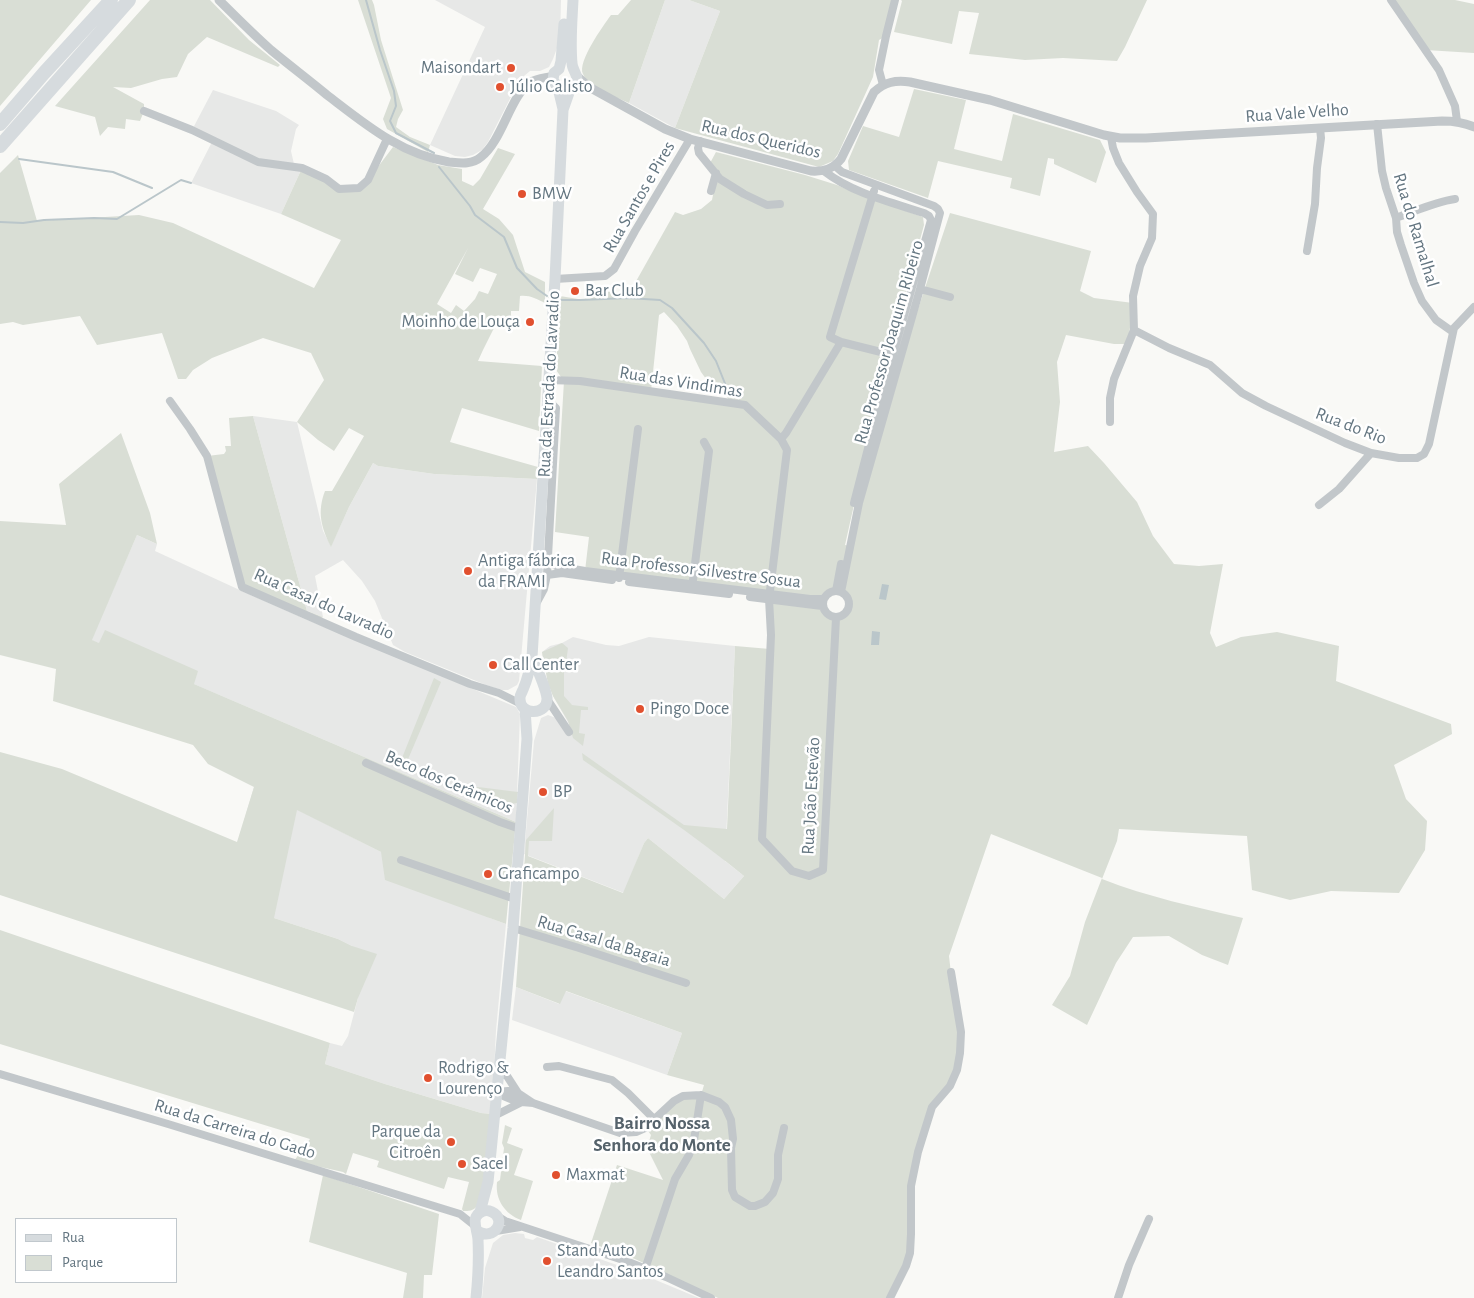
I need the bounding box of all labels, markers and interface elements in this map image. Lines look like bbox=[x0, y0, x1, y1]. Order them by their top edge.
place label: Maisondart bbox=[421, 57, 501, 79]
marker: Maisondart bbox=[505, 62, 517, 74]
place label: Júlio Calisto bbox=[510, 76, 593, 98]
marker: Júlio Calisto bbox=[494, 81, 506, 93]
street label: Rua Vale Velho bbox=[1245, 99, 1349, 127]
street label: Rua dos Queridos bbox=[699, 115, 823, 163]
street label: Rua Santos e Pires bbox=[598, 137, 680, 257]
street label: Rua do Ramalhal bbox=[1388, 170, 1444, 290]
place label: BMW bbox=[532, 183, 572, 205]
marker: BMW bbox=[516, 188, 528, 200]
street label: Rua Professor Joaquim Ribeiro bbox=[850, 238, 928, 446]
place label: Bar Club bbox=[585, 280, 644, 302]
marker: Bar Club bbox=[569, 285, 581, 297]
street label: Rua da Estrada do Lavradio bbox=[533, 290, 565, 478]
place label: Moinho de Louça bbox=[402, 311, 520, 333]
marker: Moinho de Louça bbox=[524, 316, 536, 328]
street label: Rua das Vindimas bbox=[618, 362, 744, 402]
street label: Rua do Rio bbox=[1312, 403, 1390, 449]
street label: Rua Professor Silvestre Sosua bbox=[600, 547, 802, 593]
place label: Antiga fábrica da FRAMI bbox=[478, 550, 575, 592]
street label: Rua Casal do Lavradio bbox=[251, 563, 397, 645]
marker: Antiga fábrica da FRAMI bbox=[462, 565, 474, 577]
place label: Call Center bbox=[503, 654, 579, 676]
marker: Call Center bbox=[487, 659, 499, 671]
place label: Pingo Doce bbox=[650, 698, 729, 720]
marker: Pingo Doce bbox=[634, 703, 646, 715]
street label: Rua João Estevão bbox=[797, 737, 825, 855]
street label: Beco dos Cerâmicos bbox=[382, 745, 516, 819]
place label: BP bbox=[553, 781, 572, 803]
marker: BP bbox=[537, 786, 549, 798]
place label: Graficampo bbox=[498, 863, 579, 885]
marker: Graficampo bbox=[482, 868, 494, 880]
street label: Rua Casal da Bagaia bbox=[535, 910, 673, 972]
place label: Rodrigo & Lourenço bbox=[438, 1057, 509, 1100]
marker: Rodrigo & Lourenço bbox=[422, 1072, 434, 1084]
street label: Rua da Carreira do Gado bbox=[152, 1094, 318, 1164]
district label: Bairro Nossa Senhora do Monte bbox=[593, 1112, 731, 1156]
place label: Parque da Citroên bbox=[371, 1121, 441, 1164]
marker: Parque da Citroên bbox=[445, 1136, 457, 1148]
place label: Sacel bbox=[472, 1153, 508, 1175]
marker: Sacel bbox=[456, 1158, 468, 1170]
place label: Maxmat bbox=[566, 1164, 625, 1186]
marker: Maxmat bbox=[550, 1169, 562, 1181]
legend bbox=[15, 1218, 178, 1283]
text: Rua bbox=[62, 1230, 85, 1245]
place label: Stand Auto Leandro Santos bbox=[557, 1240, 663, 1282]
text: Parque bbox=[62, 1255, 103, 1270]
marker: Stand Auto Leandro Santos bbox=[541, 1255, 553, 1267]

